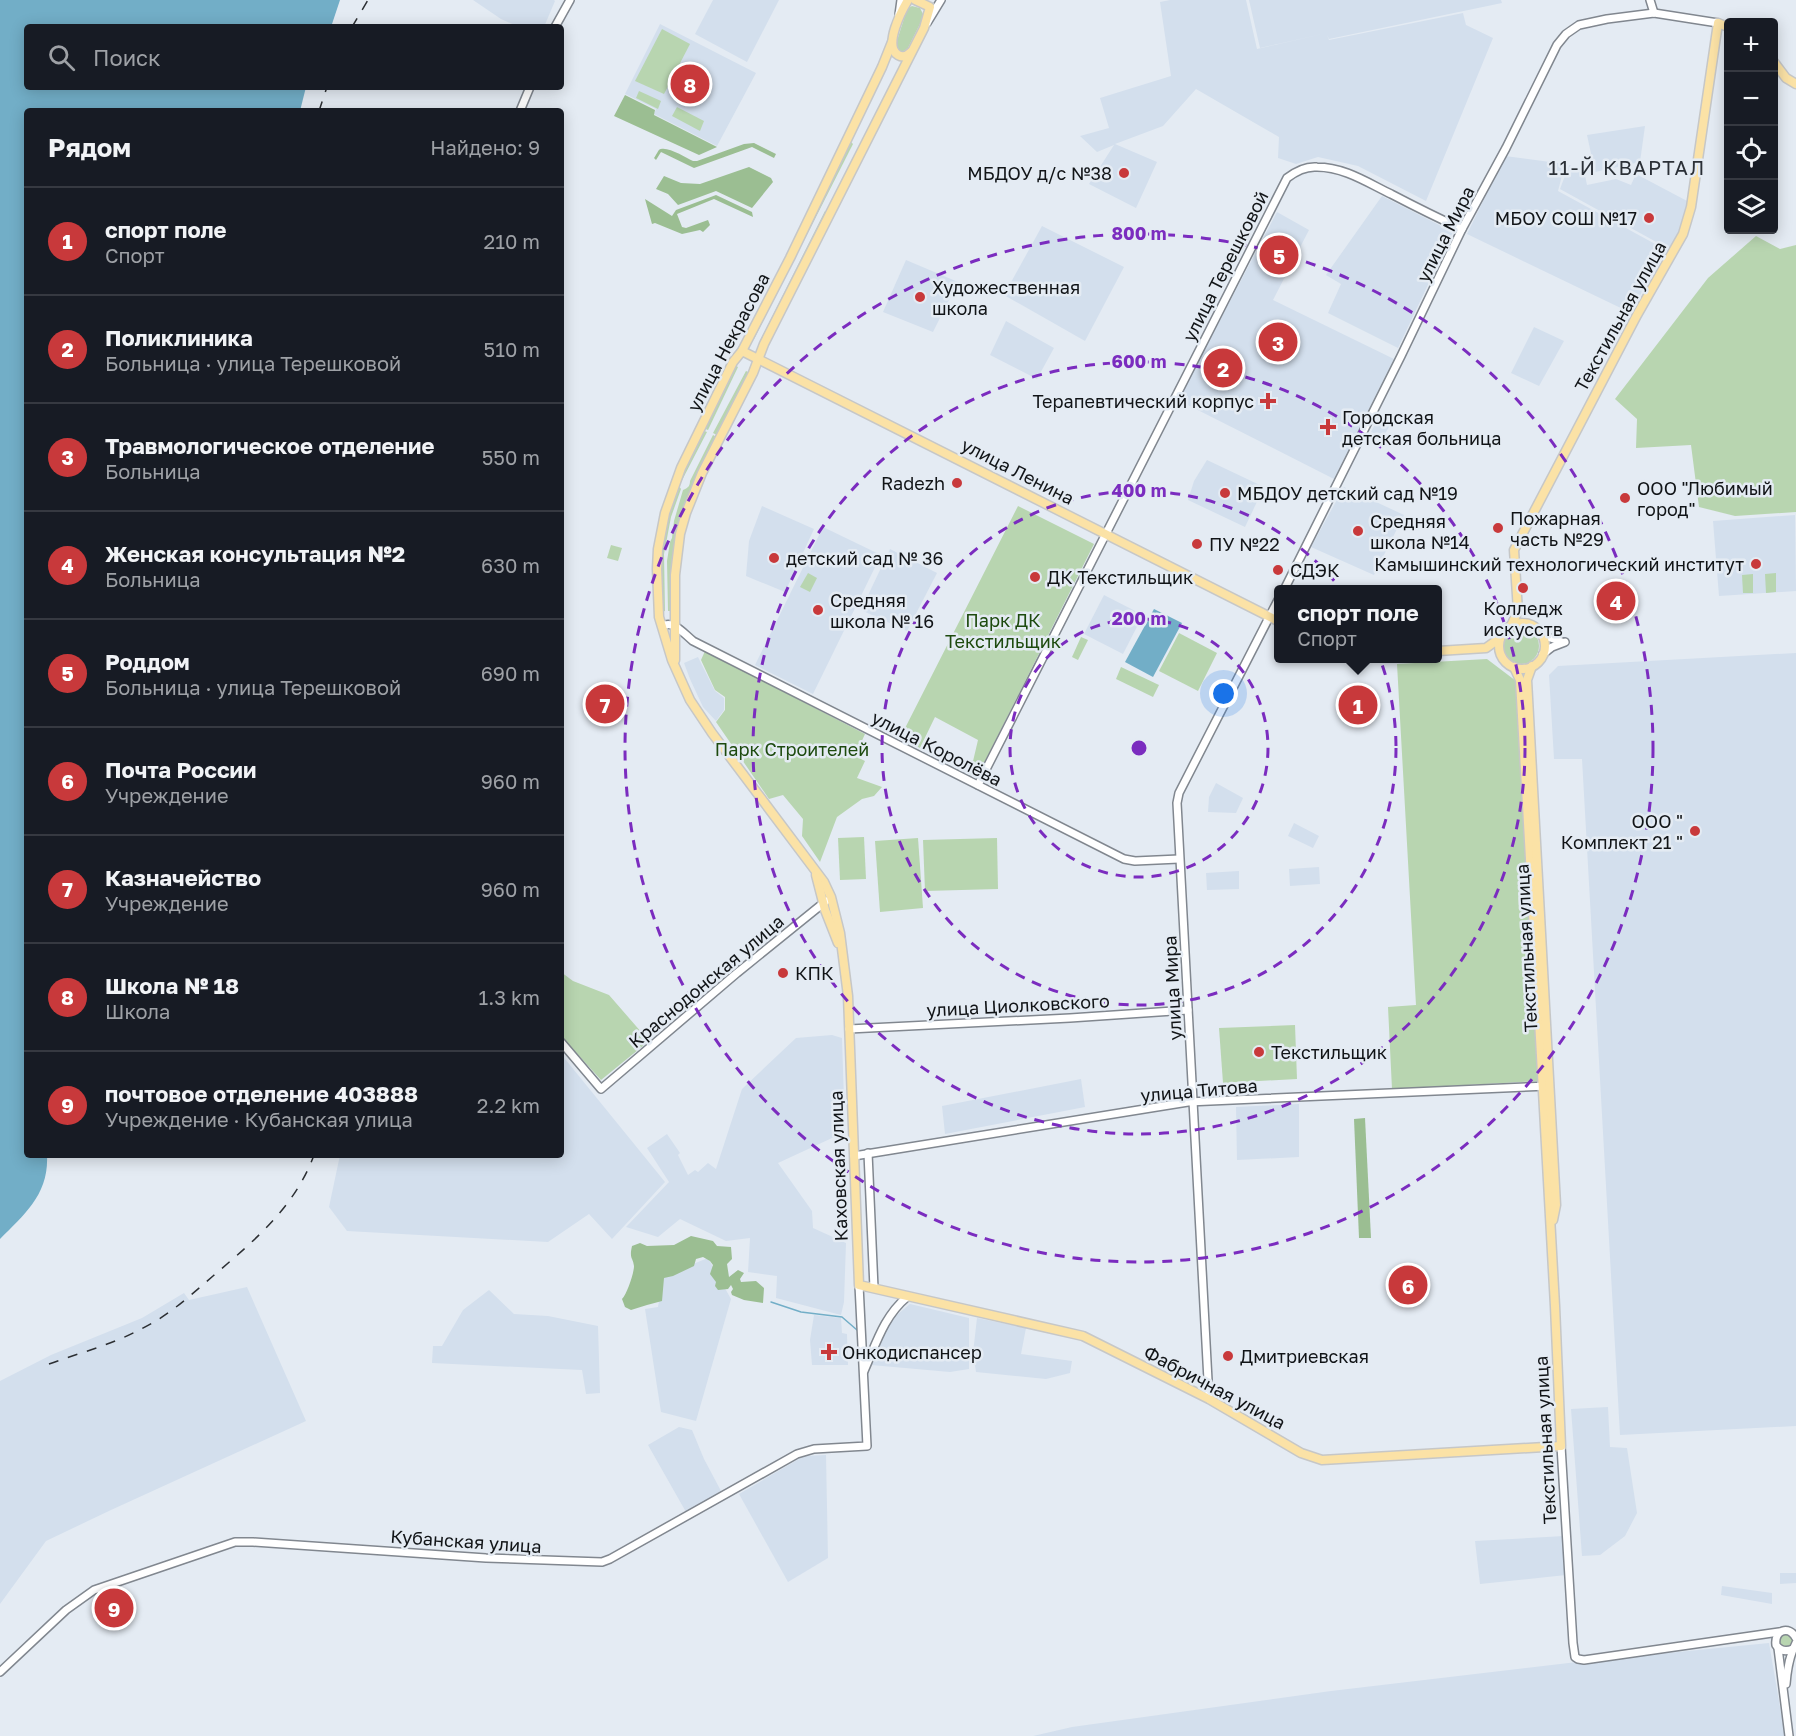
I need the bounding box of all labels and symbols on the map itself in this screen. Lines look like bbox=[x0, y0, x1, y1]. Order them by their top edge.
pin: 8 bbox=[670, 62, 710, 106]
district label: 11-Й КВАРТАЛ bbox=[1548, 155, 1706, 179]
place label: МБДОУ д/с №38 bbox=[967, 162, 1112, 184]
marker: МБДОУ д/с №38 bbox=[1117, 166, 1131, 180]
street label: улица Мира bbox=[1411, 182, 1479, 286]
street label: улица Терешковой bbox=[1178, 187, 1272, 345]
place label: МБОУ СОШ №17 bbox=[1495, 207, 1637, 229]
marker: МБОУ СОШ №17 bbox=[1642, 211, 1656, 225]
text: 800 m bbox=[1111, 222, 1167, 244]
pin: 5 bbox=[1260, 232, 1298, 278]
street label: Текстильная улица bbox=[1570, 237, 1670, 395]
street label: улица Некрасова bbox=[682, 269, 774, 415]
place label: Художественная школа bbox=[932, 276, 1080, 319]
marker: Художественная школа bbox=[913, 290, 927, 304]
pin: 3 bbox=[1258, 320, 1298, 364]
pin: 2 bbox=[1204, 346, 1242, 391]
text: 600 m bbox=[1111, 350, 1167, 372]
place label: Терапевтический корпус bbox=[1033, 390, 1254, 412]
marker: Терапевтический корпус bbox=[1259, 392, 1277, 410]
place label: Городская детская больница bbox=[1342, 406, 1501, 449]
marker: Городская детская больница bbox=[1319, 418, 1337, 436]
street label: улица Ленина bbox=[958, 433, 1078, 509]
place label: Radezh bbox=[881, 472, 945, 494]
marker: Radezh bbox=[950, 476, 964, 490]
place label: ООО "Любимый город" bbox=[1637, 477, 1773, 520]
text: 400 m bbox=[1112, 479, 1166, 501]
place label: МБДОУ детский сад №19 bbox=[1237, 482, 1458, 504]
marker: МБДОУ детский сад №19 bbox=[1218, 486, 1232, 500]
marker: ООО "Любимый город" bbox=[1618, 491, 1632, 505]
place label: Пожарная часть №29 bbox=[1510, 507, 1604, 550]
place label: Средняя школа №14 bbox=[1370, 510, 1470, 553]
marker: Пожарная часть №29 bbox=[1491, 521, 1505, 535]
marker: Средняя школа №14 bbox=[1351, 524, 1365, 538]
place label: ПУ №22 bbox=[1209, 533, 1280, 555]
marker: ПУ №22 bbox=[1190, 537, 1204, 551]
place label: детский сад № 36 bbox=[786, 547, 943, 569]
marker: детский сад № 36 bbox=[767, 551, 781, 565]
place label: Камышинский технологический институт bbox=[1374, 553, 1744, 575]
marker: Камышинский технологический институт bbox=[1749, 557, 1763, 571]
place label: СДЭК bbox=[1290, 559, 1340, 581]
marker: СДЭК bbox=[1271, 563, 1285, 577]
place label: ДК Текстильщик bbox=[1047, 566, 1193, 588]
marker: ДК Текстильщик bbox=[1028, 570, 1042, 584]
pin: 4 bbox=[1596, 578, 1636, 624]
marker: Колледж искусств bbox=[1516, 581, 1530, 595]
place label: Средняя школа № 16 bbox=[830, 589, 934, 632]
place label: Колледж искусств bbox=[1483, 597, 1563, 640]
marker: Средняя школа № 16 bbox=[811, 603, 825, 617]
text: 200 m bbox=[1112, 607, 1166, 629]
park label: Парк ДК Текстильщик bbox=[945, 609, 1061, 652]
your location bbox=[1209, 679, 1238, 708]
pin: 7 bbox=[586, 682, 624, 726]
pin: 1 bbox=[1338, 682, 1378, 728]
street label: улица Королёва bbox=[868, 706, 1006, 790]
park label: Парк Строителей bbox=[715, 738, 869, 760]
centre of rings bbox=[1129, 738, 1149, 758]
place label: ООО " Комплект 21 " bbox=[1561, 810, 1683, 853]
marker: ООО " Комплект 21 " bbox=[1688, 824, 1702, 838]
street label: Текстильная улица bbox=[1511, 863, 1541, 1033]
street label: Краснодонская улица bbox=[624, 910, 788, 1052]
street label: улица Мира bbox=[1158, 935, 1186, 1041]
place label: КПК bbox=[795, 962, 834, 984]
marker: КПК bbox=[776, 966, 790, 980]
street label: улица Циолковского bbox=[926, 989, 1110, 1021]
place label: Текстильщик bbox=[1271, 1041, 1387, 1063]
marker: Текстильщик bbox=[1252, 1045, 1266, 1059]
street label: улица Титова bbox=[1139, 1074, 1259, 1106]
street label: Каховская улица bbox=[824, 1090, 852, 1242]
pin: 6 bbox=[1388, 1262, 1428, 1308]
street label: Фабричная улица bbox=[1140, 1340, 1290, 1434]
place label: Онкодиспансер bbox=[842, 1341, 982, 1363]
marker: Онкодиспансер bbox=[820, 1343, 838, 1361]
place label: Дмитриевская bbox=[1240, 1345, 1369, 1367]
marker: Дмитриевская bbox=[1221, 1349, 1235, 1363]
street label: Текстильная улица bbox=[1530, 1355, 1560, 1525]
street label: Кубанская улица bbox=[390, 1525, 542, 1557]
pin: 9 bbox=[94, 1586, 134, 1630]

